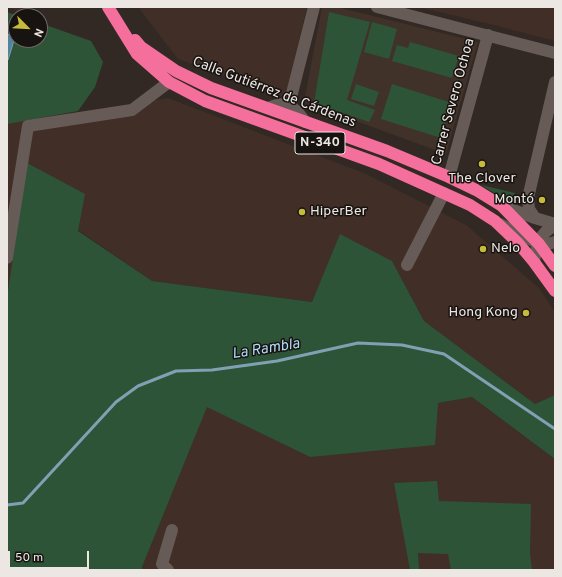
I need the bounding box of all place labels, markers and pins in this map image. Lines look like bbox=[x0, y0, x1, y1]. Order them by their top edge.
marker: The Clover bbox=[477, 159, 487, 169]
place label: The Clover bbox=[448, 171, 516, 187]
place label: Montó bbox=[494, 192, 534, 208]
marker: Montó bbox=[537, 195, 547, 205]
place label: HiperBer bbox=[310, 204, 367, 220]
marker: HiperBer bbox=[297, 207, 307, 217]
place label: Nelo bbox=[491, 241, 520, 257]
marker: Nelo bbox=[478, 244, 488, 254]
place label: Hong Kong bbox=[449, 305, 518, 321]
marker: Hong Kong bbox=[521, 308, 531, 318]

